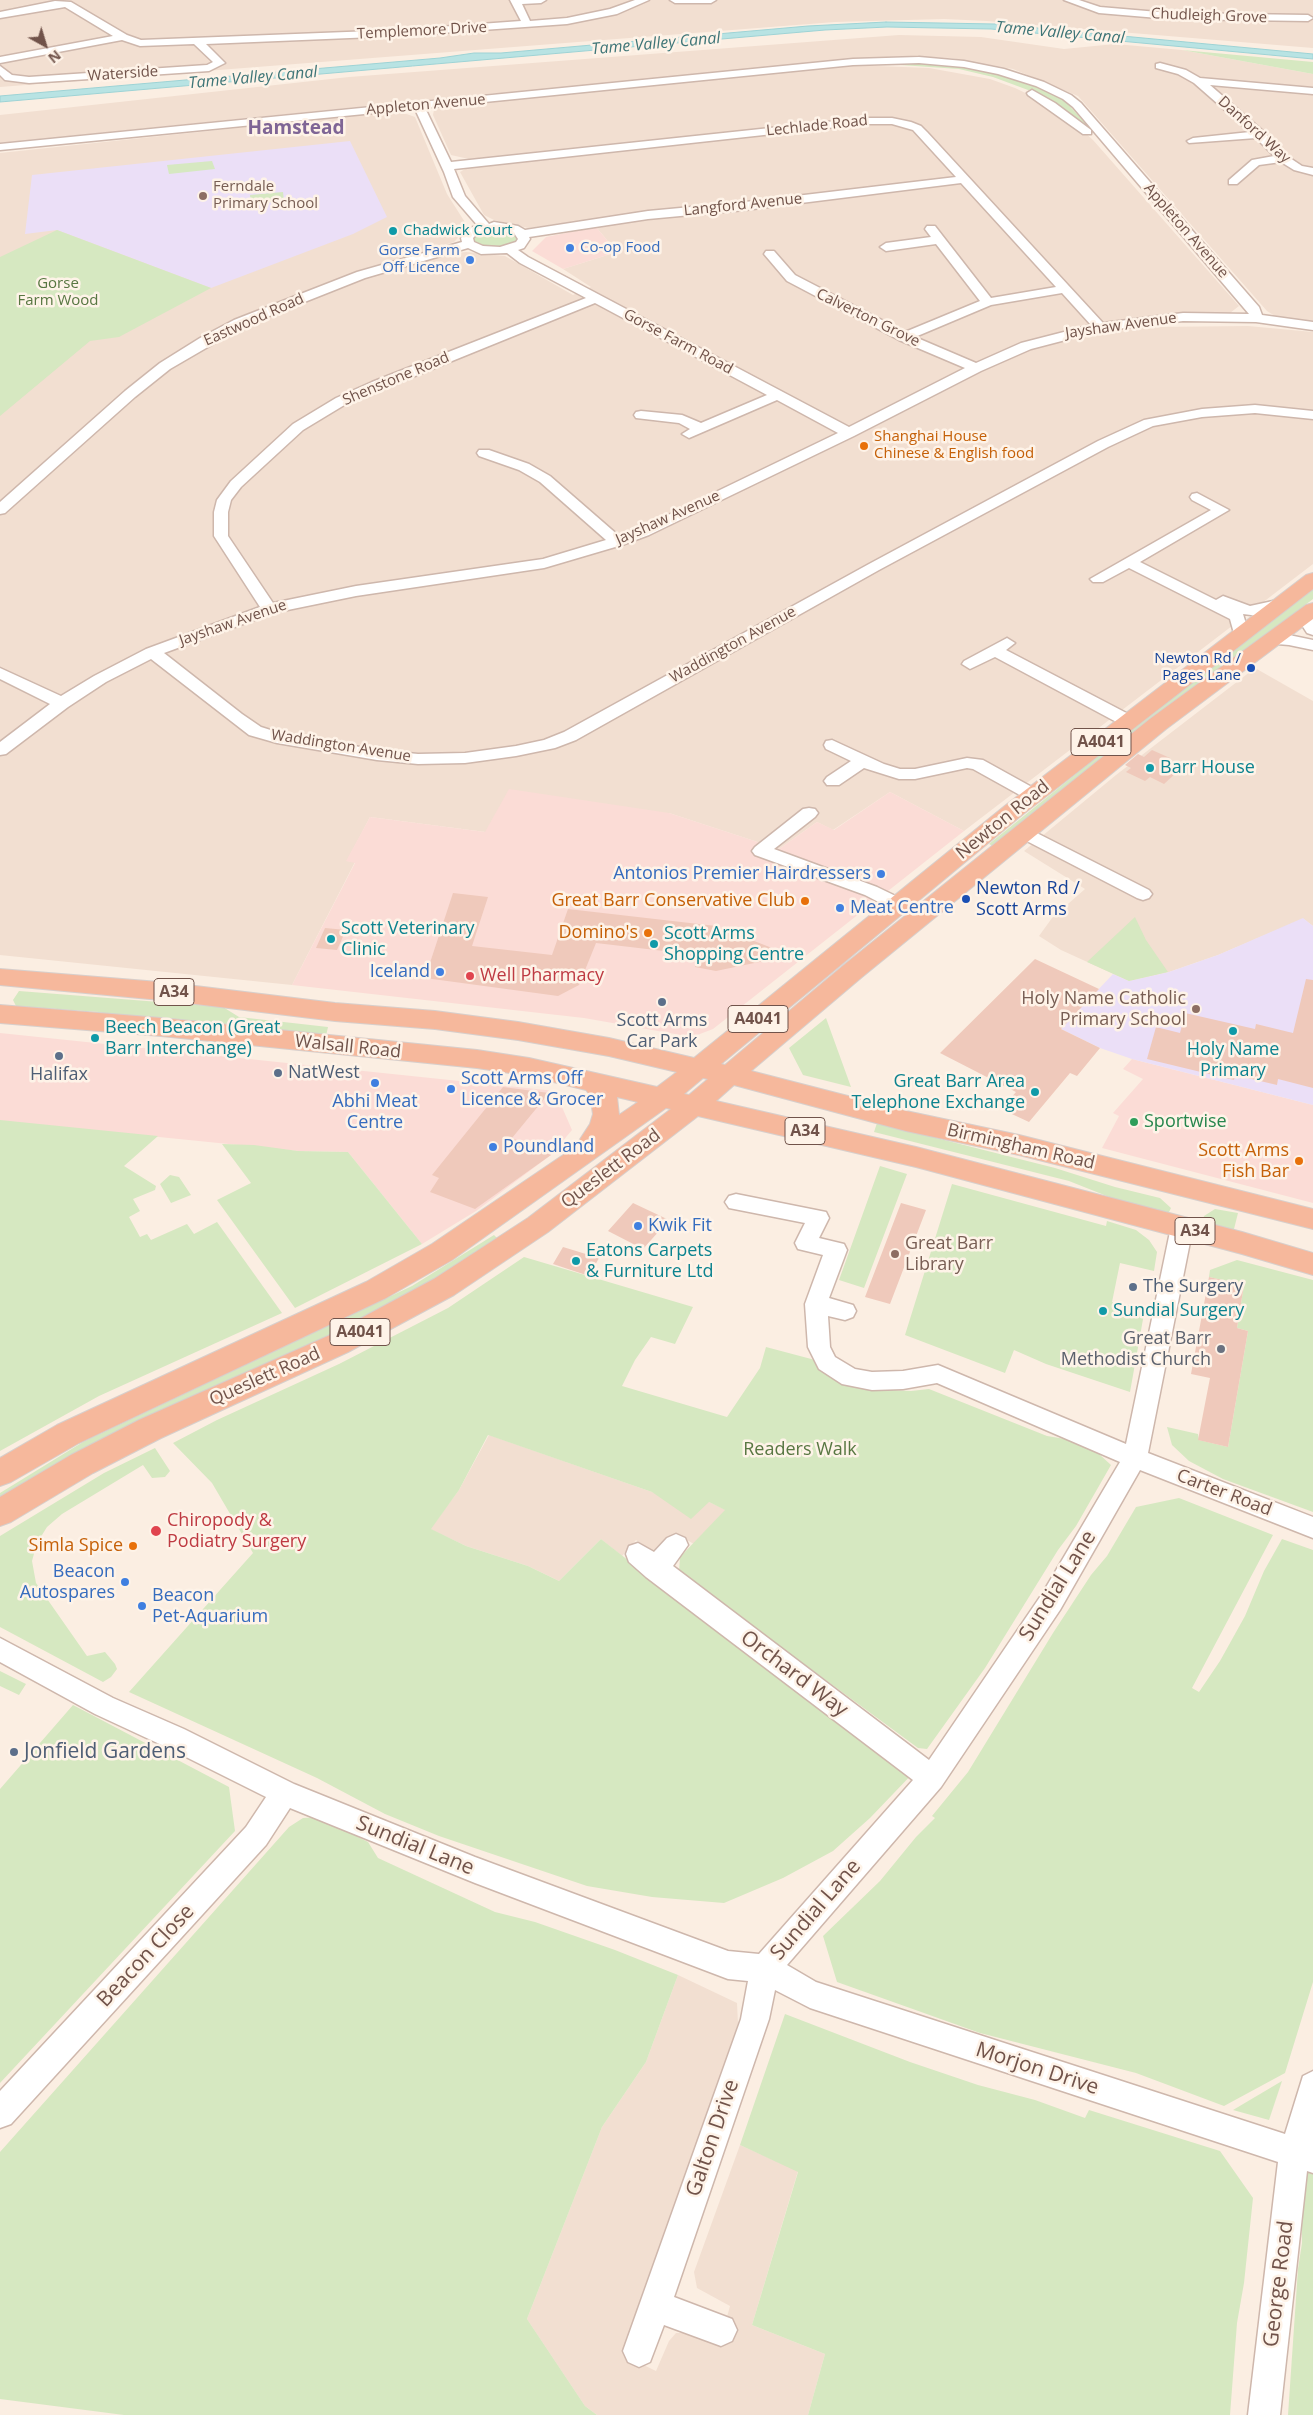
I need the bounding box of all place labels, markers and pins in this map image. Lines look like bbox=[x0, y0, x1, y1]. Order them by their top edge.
place label: Ferndale Primary School bbox=[213, 178, 318, 213]
marker: Ferndale Primary School bbox=[197, 190, 209, 202]
place label: Chadwick Court bbox=[403, 222, 513, 240]
marker: Chadwick Court bbox=[387, 225, 399, 237]
place label: Co-op Food bbox=[580, 239, 660, 257]
place label: Gorse Farm Off Licence bbox=[378, 242, 460, 277]
marker: Co-op Food bbox=[564, 242, 576, 254]
marker: Gorse Farm Off Licence bbox=[464, 254, 476, 266]
place label: Shanghai House Chinese & English food bbox=[874, 428, 1034, 463]
marker: Shanghai House Chinese & English food bbox=[858, 440, 870, 452]
place label: Newton Rd / Pages Lane bbox=[1154, 650, 1241, 685]
marker: Newton Rd / Pages Lane bbox=[1245, 662, 1257, 674]
place label: Barr House bbox=[1160, 757, 1255, 779]
marker: Barr House bbox=[1144, 762, 1156, 774]
place label: Antonios Premier Hairdressers bbox=[613, 863, 871, 885]
marker: Antonios Premier Hairdressers bbox=[875, 868, 887, 880]
place label: Newton Rd / Scott Arms bbox=[976, 878, 1080, 921]
place label: Great Barr Conservative Club bbox=[551, 890, 795, 912]
marker: Newton Rd / Scott Arms bbox=[960, 893, 972, 905]
marker: Great Barr Conservative Club bbox=[799, 895, 811, 907]
place label: Meat Centre bbox=[850, 897, 954, 919]
marker: Meat Centre bbox=[834, 902, 846, 914]
place label: Scott Veterinary Clinic bbox=[341, 918, 475, 961]
place label: Domino's bbox=[559, 922, 638, 944]
place label: Scott Arms Shopping Centre bbox=[664, 923, 804, 966]
marker: Domino's bbox=[642, 927, 654, 939]
marker: Scott Veterinary Clinic bbox=[325, 933, 337, 945]
marker: Scott Arms Shopping Centre bbox=[648, 938, 660, 950]
place label: Iceland bbox=[370, 961, 430, 983]
place label: Well Pharmacy bbox=[480, 965, 604, 987]
marker: Iceland bbox=[434, 966, 446, 978]
marker: Well Pharmacy bbox=[464, 970, 476, 982]
place label: Holy Name Catholic Primary School bbox=[1021, 988, 1186, 1030]
marker: Scott Arms Car Park bbox=[656, 996, 668, 1008]
marker: Holy Name Catholic Primary School bbox=[1190, 1003, 1202, 1015]
place label: Scott Arms Car Park bbox=[617, 1010, 707, 1052]
place label: Beech Beacon (Great Barr Interchange) bbox=[105, 1017, 280, 1060]
marker: Holy Name Primary bbox=[1227, 1025, 1239, 1037]
marker: Beech Beacon (Great Barr Interchange) bbox=[89, 1032, 101, 1044]
place label: Holy Name Primary bbox=[1187, 1039, 1279, 1082]
marker: Halifax bbox=[53, 1050, 65, 1062]
place label: NatWest bbox=[288, 1062, 360, 1084]
place label: Halifax bbox=[30, 1064, 88, 1086]
marker: NatWest bbox=[272, 1067, 284, 1079]
place label: Scott Arms Off Licence & Grocer bbox=[461, 1068, 603, 1110]
place label: Great Barr Area Telephone Exchange bbox=[852, 1071, 1025, 1114]
marker: Abhi Meat Centre bbox=[369, 1077, 381, 1089]
marker: Scott Arms Off Licence & Grocer bbox=[445, 1083, 457, 1095]
marker: Great Barr Area Telephone Exchange bbox=[1029, 1086, 1041, 1098]
place label: Abhi Meat Centre bbox=[332, 1091, 418, 1134]
place label: Sportwise bbox=[1144, 1111, 1227, 1133]
marker: Sportwise bbox=[1128, 1116, 1140, 1128]
place label: Poundland bbox=[503, 1136, 594, 1158]
place label: Scott Arms Fish Bar bbox=[1198, 1140, 1289, 1182]
marker: Poundland bbox=[487, 1141, 499, 1153]
marker: Scott Arms Fish Bar bbox=[1293, 1155, 1305, 1167]
place label: Kwik Fit bbox=[648, 1215, 712, 1237]
marker: Kwik Fit bbox=[632, 1220, 644, 1232]
place label: Great Barr Library bbox=[905, 1233, 993, 1276]
place label: Eatons Carpets & Furniture Ltd bbox=[586, 1240, 713, 1282]
marker: Great Barr Library bbox=[889, 1248, 901, 1260]
marker: Eatons Carpets & Furniture Ltd bbox=[570, 1255, 582, 1267]
place label: The Surgery bbox=[1143, 1276, 1243, 1298]
marker: The Surgery bbox=[1127, 1281, 1139, 1293]
place label: Sundial Surgery bbox=[1113, 1300, 1244, 1322]
marker: Sundial Surgery bbox=[1097, 1305, 1109, 1317]
place label: Great Barr Methodist Church bbox=[1061, 1328, 1211, 1370]
marker: Great Barr Methodist Church bbox=[1215, 1343, 1227, 1355]
place label: Chiropody & Podiatry Surgery bbox=[167, 1510, 306, 1552]
marker: Chiropody & Podiatry Surgery bbox=[149, 1524, 163, 1538]
place label: Simla Spice bbox=[29, 1535, 123, 1557]
marker: Simla Spice bbox=[127, 1540, 139, 1552]
place label: Beacon Autospares bbox=[20, 1561, 115, 1604]
marker: Beacon Autospares bbox=[119, 1576, 131, 1588]
place label: Beacon Pet-Aquarium bbox=[152, 1585, 268, 1628]
marker: Beacon Pet-Aquarium bbox=[136, 1600, 148, 1612]
place label: Jonfield Gardens bbox=[24, 1739, 186, 1765]
marker: Jonfield Gardens bbox=[8, 1746, 20, 1758]

